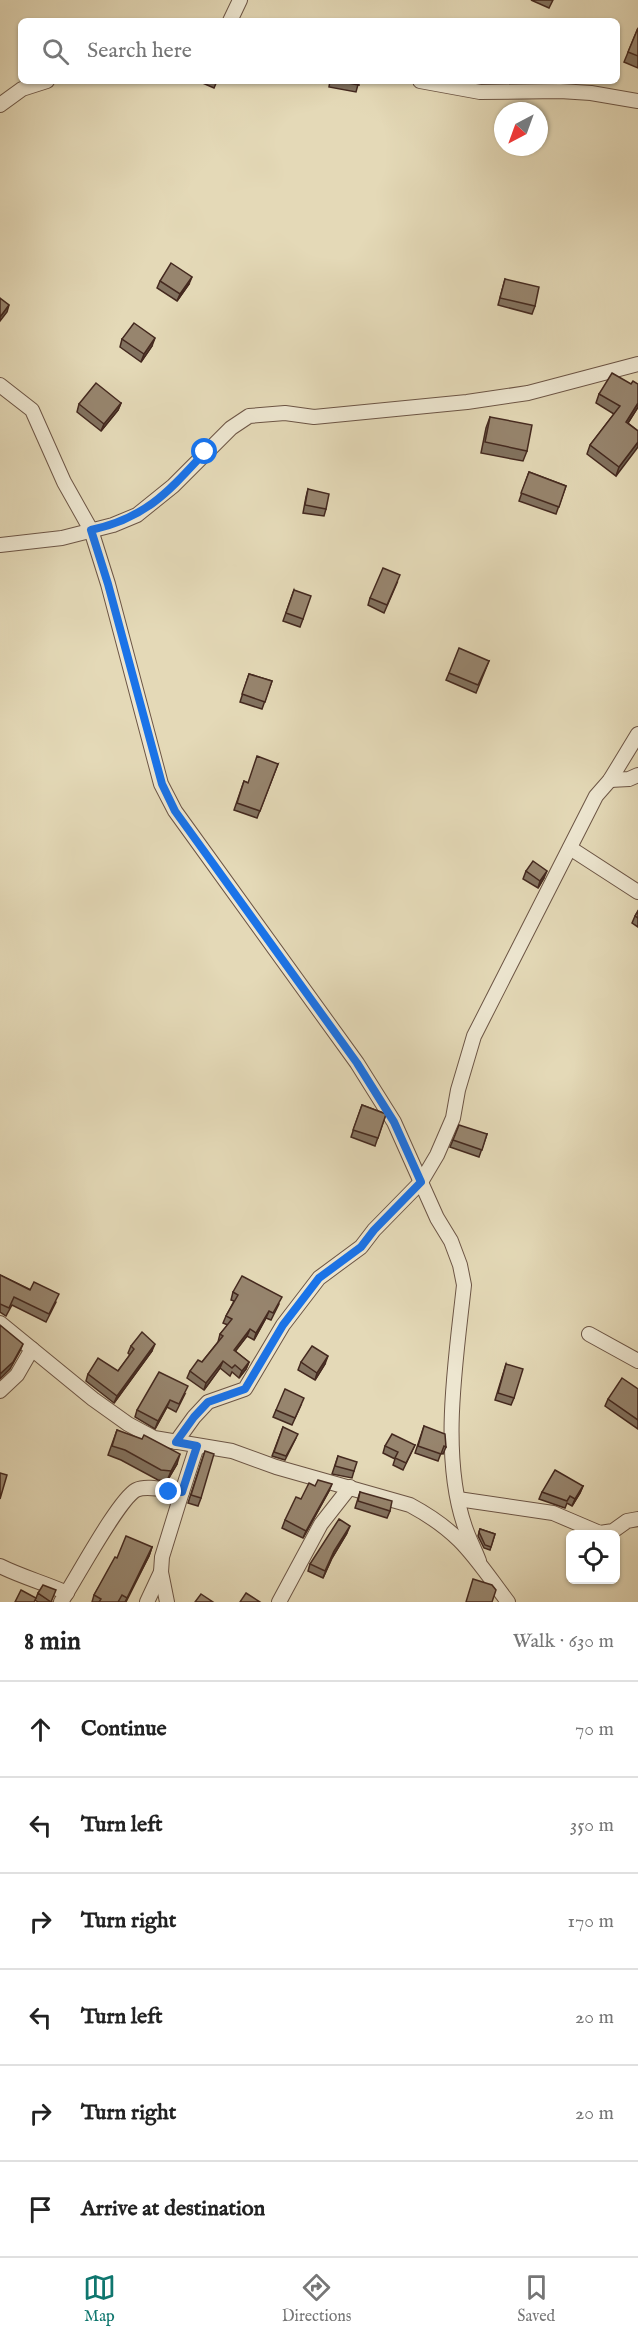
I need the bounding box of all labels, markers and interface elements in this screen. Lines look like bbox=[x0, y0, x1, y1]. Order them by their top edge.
search box bbox=[18, 18, 620, 84]
icon: search bbox=[39, 35, 72, 68]
text: Search here bbox=[87, 37, 192, 65]
north arrow bbox=[494, 102, 548, 156]
route start bbox=[191, 438, 217, 464]
route end bbox=[155, 1478, 181, 1504]
map controls bbox=[566, 1530, 620, 1584]
button: locate bbox=[566, 1530, 620, 1584]
text: 8 min bbox=[24, 1625, 81, 1658]
text: Walk · 630 m bbox=[513, 1629, 614, 1654]
icon: ahead bbox=[24, 1713, 57, 1746]
text: Continue bbox=[81, 1715, 167, 1743]
text: 70 m bbox=[575, 1717, 614, 1742]
icon: left bbox=[24, 1809, 57, 1842]
text: Turn left bbox=[81, 1811, 163, 1839]
text: 350 m bbox=[570, 1813, 614, 1838]
icon: right bbox=[24, 1905, 57, 1938]
text: Turn right bbox=[81, 1907, 176, 1935]
text: 170 m bbox=[568, 1909, 614, 1934]
icon: left bbox=[24, 2001, 57, 2034]
text: Turn left bbox=[81, 2003, 163, 2031]
text: 20 m bbox=[575, 2005, 614, 2030]
icon: right bbox=[24, 2097, 57, 2130]
text: Turn right bbox=[81, 2099, 176, 2127]
text: 20 m bbox=[575, 2101, 614, 2126]
icon: arrive bbox=[24, 2193, 57, 2226]
text: Arrive at destination bbox=[81, 2195, 265, 2223]
tab: Map bbox=[83, 2271, 116, 2327]
tab: Directions bbox=[282, 2271, 351, 2327]
tab: Saved bbox=[517, 2271, 555, 2327]

